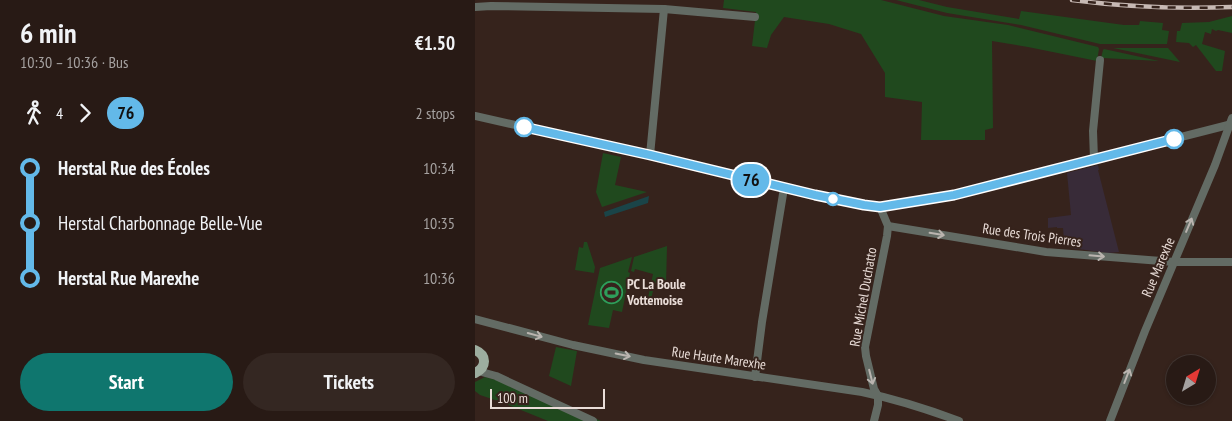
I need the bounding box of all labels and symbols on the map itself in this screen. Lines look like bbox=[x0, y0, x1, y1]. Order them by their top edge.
unlabelled marker bbox=[514, 117, 534, 137]
unlabelled marker bbox=[1164, 129, 1184, 149]
line badge: 76 bbox=[729, 164, 773, 196]
unlabelled marker bbox=[826, 192, 840, 206]
one-way arrow bbox=[1185, 218, 1194, 233]
street label: Rue des Trois Pierres bbox=[981, 219, 1083, 251]
one-way arrow bbox=[928, 230, 944, 240]
street label: Rue Marexhe bbox=[1137, 234, 1179, 300]
street label: Rue Michel Duchatto bbox=[845, 246, 881, 348]
one-way arrow bbox=[1089, 251, 1105, 261]
place label: PC La Boule Vottemoise bbox=[626, 275, 686, 309]
sports icon: PC La Boule Vottemoise bbox=[599, 280, 623, 304]
one-way arrow bbox=[526, 330, 542, 340]
street label: Rue Haute Marexhe bbox=[671, 342, 767, 374]
one-way arrow bbox=[615, 351, 631, 361]
north arrow bbox=[1166, 355, 1216, 405]
one-way arrow bbox=[1124, 368, 1133, 383]
one-way arrow bbox=[867, 369, 876, 385]
scale bar bbox=[490, 386, 605, 409]

